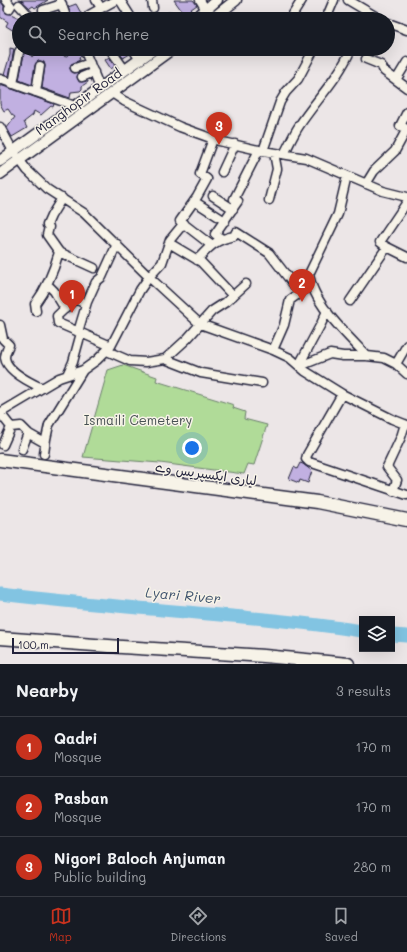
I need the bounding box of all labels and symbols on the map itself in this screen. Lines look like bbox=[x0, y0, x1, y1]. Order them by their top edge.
street label: Manghopir Road bbox=[31, 64, 125, 138]
pin: 3 bbox=[206, 112, 232, 145]
pin: 2 bbox=[289, 269, 315, 302]
pin: 1 bbox=[59, 280, 85, 313]
park label: Ismaili Cemetery bbox=[84, 411, 193, 428]
your location bbox=[182, 438, 202, 458]
street label: لیاری ایکسپریس وے bbox=[154, 457, 258, 490]
water label: Lyari River bbox=[145, 582, 221, 608]
scale bar bbox=[12, 636, 119, 655]

